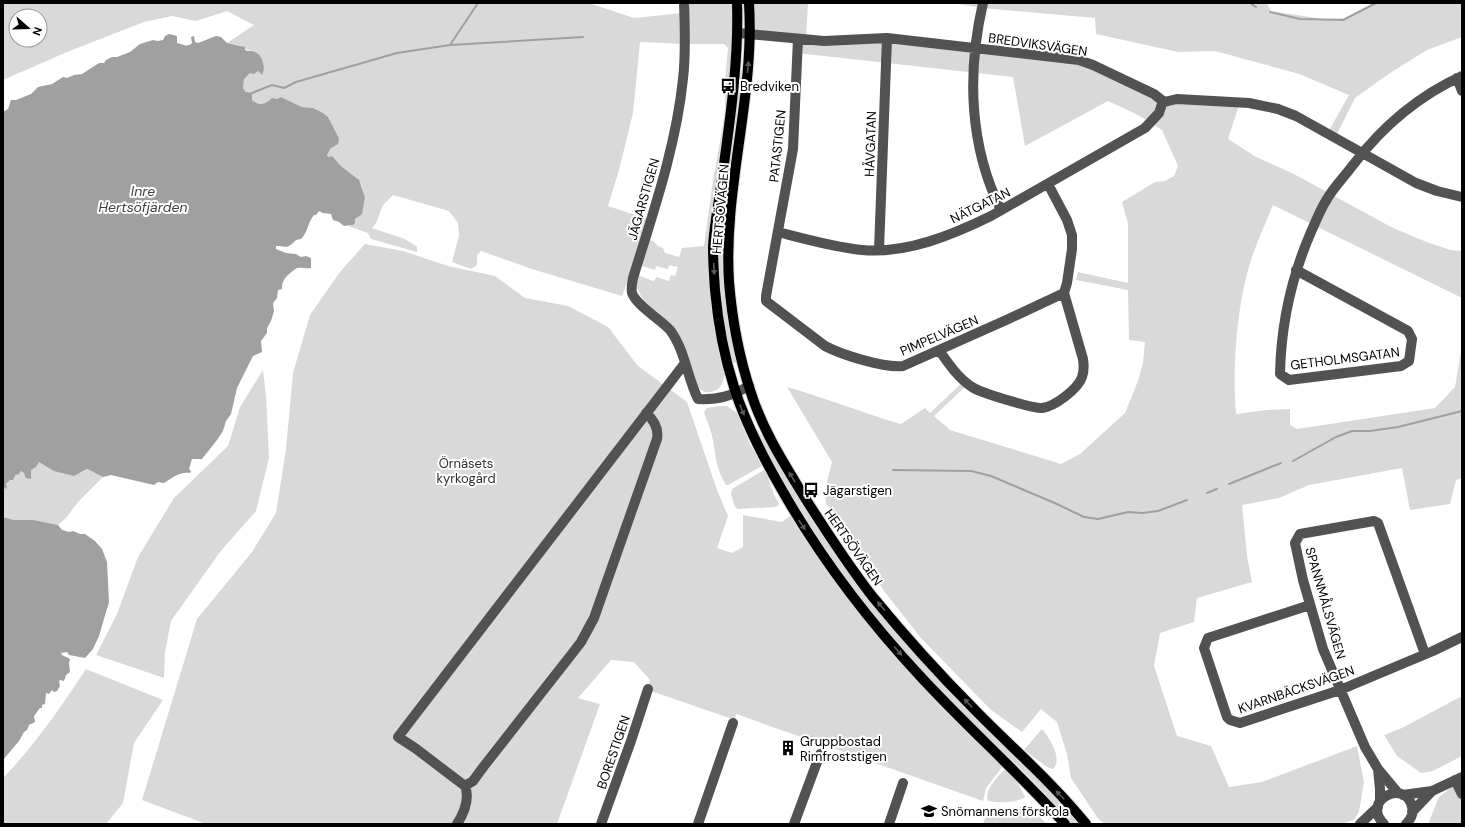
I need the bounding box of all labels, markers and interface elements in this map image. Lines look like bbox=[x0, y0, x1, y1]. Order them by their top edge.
north arrow bbox=[8, 8, 48, 48]
text: N bbox=[29, 25, 45, 38]
street label: BREDVIKSVÄGEN bbox=[987, 29, 1089, 60]
one-way arrow bbox=[745, 61, 752, 73]
bus stop icon: Bredviken bbox=[719, 77, 737, 95]
place label: Bredviken bbox=[740, 78, 799, 95]
street label: PATASTIGEN bbox=[765, 109, 790, 183]
street label: HÅVGATAN bbox=[861, 111, 880, 177]
street label: JÄGARSTIGEN bbox=[624, 156, 663, 242]
street label: HERTSÖVÄGEN bbox=[708, 163, 733, 255]
water label: Inre Hertsöfjärden bbox=[99, 182, 187, 216]
street label: NÄTGATAN bbox=[947, 184, 1013, 227]
one-way arrow bbox=[711, 263, 717, 276]
street label: PIMPELVÄGEN bbox=[897, 311, 981, 360]
street label: GETHOLMSGATAN bbox=[1289, 343, 1401, 374]
one-way arrow bbox=[740, 404, 746, 416]
park label: Örnäsets kyrkogård bbox=[436, 455, 496, 487]
one-way arrow bbox=[788, 471, 796, 482]
bus stop icon: Jägarstigen bbox=[802, 481, 820, 499]
place label: Jägarstigen bbox=[823, 482, 892, 499]
street label: HERTSÖVÄGEN bbox=[821, 506, 886, 589]
one-way arrow bbox=[799, 519, 806, 531]
street label: SPANNMÅLSVÄGEN bbox=[1301, 545, 1350, 661]
one-way arrow bbox=[877, 601, 886, 612]
one-way arrow bbox=[893, 645, 902, 656]
street label: KVARNBÄCKSVÄGEN bbox=[1236, 662, 1357, 717]
one-way arrow bbox=[963, 698, 973, 708]
street label: BORESTIGEN bbox=[593, 713, 634, 791]
place label: Gruppbostad Rimfroststigen bbox=[800, 733, 887, 765]
building icon: Gruppbostad Rimfroststigen bbox=[779, 739, 797, 757]
one-way arrow bbox=[1056, 790, 1065, 800]
school or university icon: Snömannens förskola bbox=[920, 802, 938, 820]
place label: Snömannens förskola bbox=[941, 803, 1069, 820]

